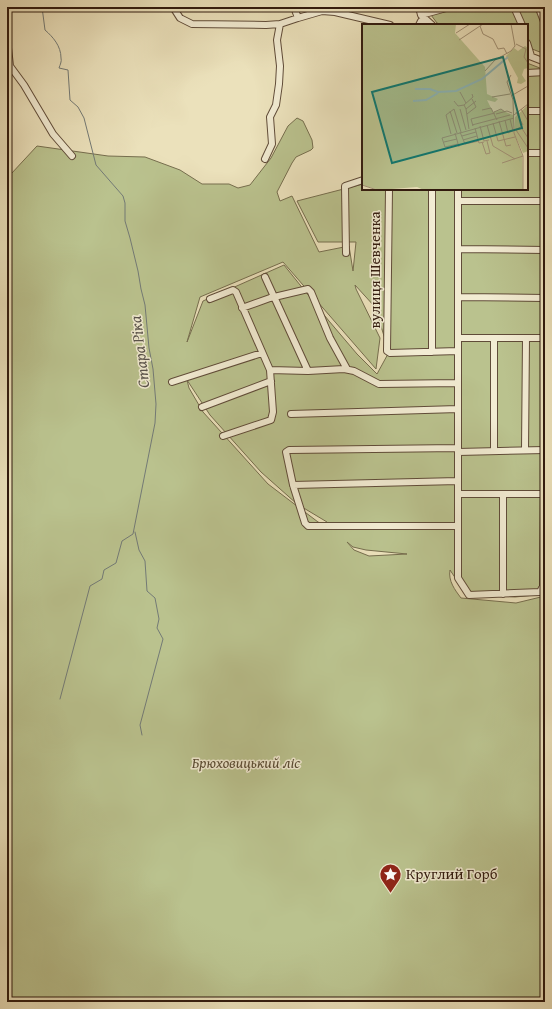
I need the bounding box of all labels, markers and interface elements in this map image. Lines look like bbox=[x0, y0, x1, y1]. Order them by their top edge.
inset map bbox=[362, 24, 528, 190]
street label: вулиця Шевченка bbox=[364, 211, 385, 329]
water label: Стара Ріка bbox=[123, 314, 155, 389]
park label: Брюховицький ліс bbox=[192, 752, 301, 773]
place icon: Круглий Горб bbox=[378, 861, 404, 894]
place label: Круглий Горб bbox=[406, 863, 498, 884]

